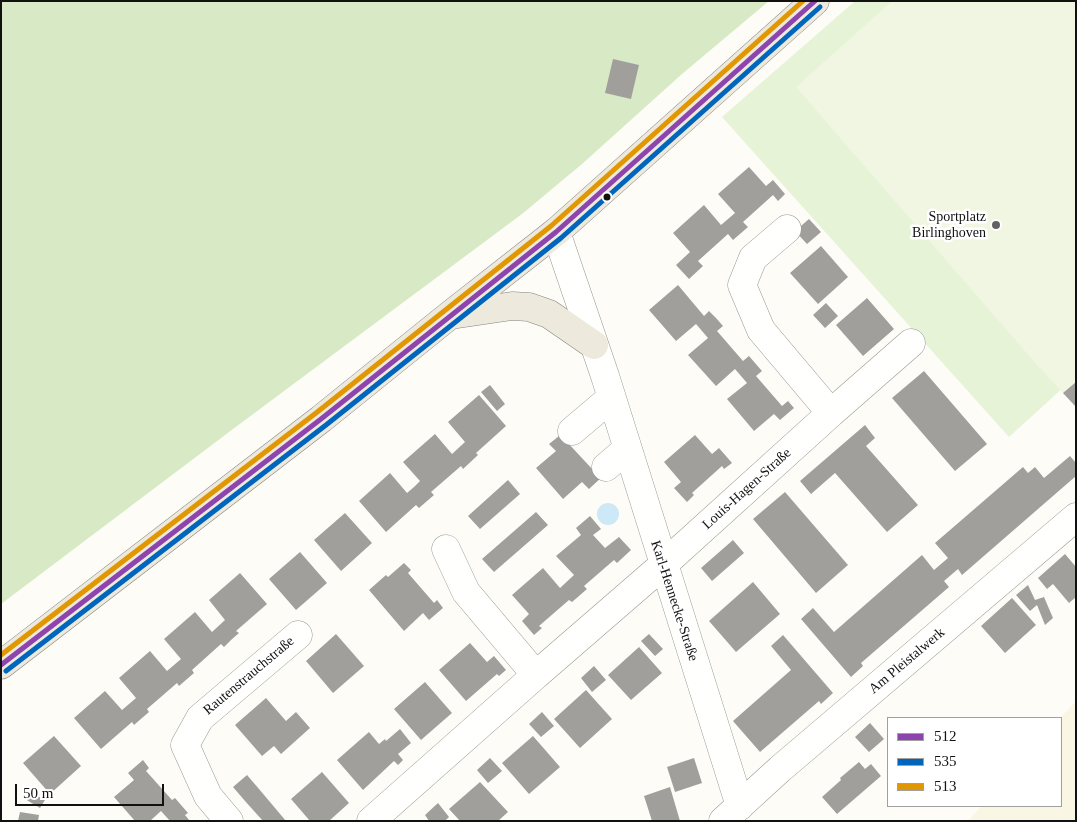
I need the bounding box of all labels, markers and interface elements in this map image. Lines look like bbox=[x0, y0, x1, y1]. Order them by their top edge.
unlabelled marker bbox=[602, 192, 612, 202]
place label: Sportplatz Birlinghoven bbox=[912, 209, 986, 242]
marker: Sportplatz Birlinghoven bbox=[990, 219, 1002, 231]
street label: Louis-Hagen-Straße bbox=[699, 445, 795, 533]
street label: Karl-Hennecke-Straße bbox=[647, 539, 701, 663]
street label: Am Pleistalwerk bbox=[866, 624, 948, 698]
street label: Rautenstrauchstraße bbox=[200, 633, 298, 719]
legend bbox=[887, 717, 1062, 807]
text: 512 bbox=[934, 728, 957, 744]
text: 535 bbox=[934, 753, 957, 769]
scale bar bbox=[18, 774, 166, 806]
text: 513 bbox=[934, 778, 957, 794]
text: 50 m bbox=[23, 785, 53, 801]

